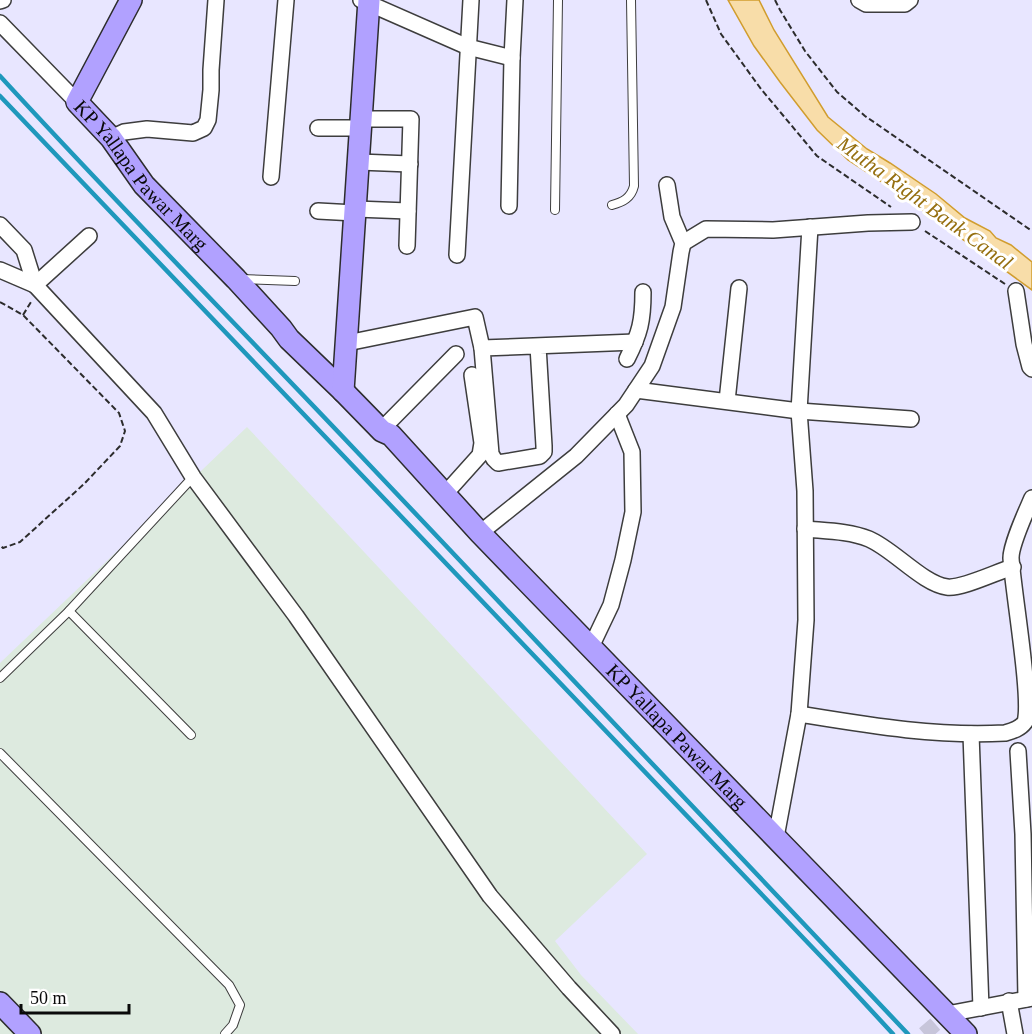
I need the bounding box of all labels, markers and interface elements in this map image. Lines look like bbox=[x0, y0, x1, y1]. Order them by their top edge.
street label: KP Yallapa Pawar Marg bbox=[70, 95, 213, 255]
water label: Mutha Right Bank Canal bbox=[832, 131, 1017, 275]
street label: KP Yallapa Pawar Marg bbox=[602, 659, 752, 813]
scale bar bbox=[21, 977, 129, 1015]
text: 50 m bbox=[30, 988, 67, 1008]

